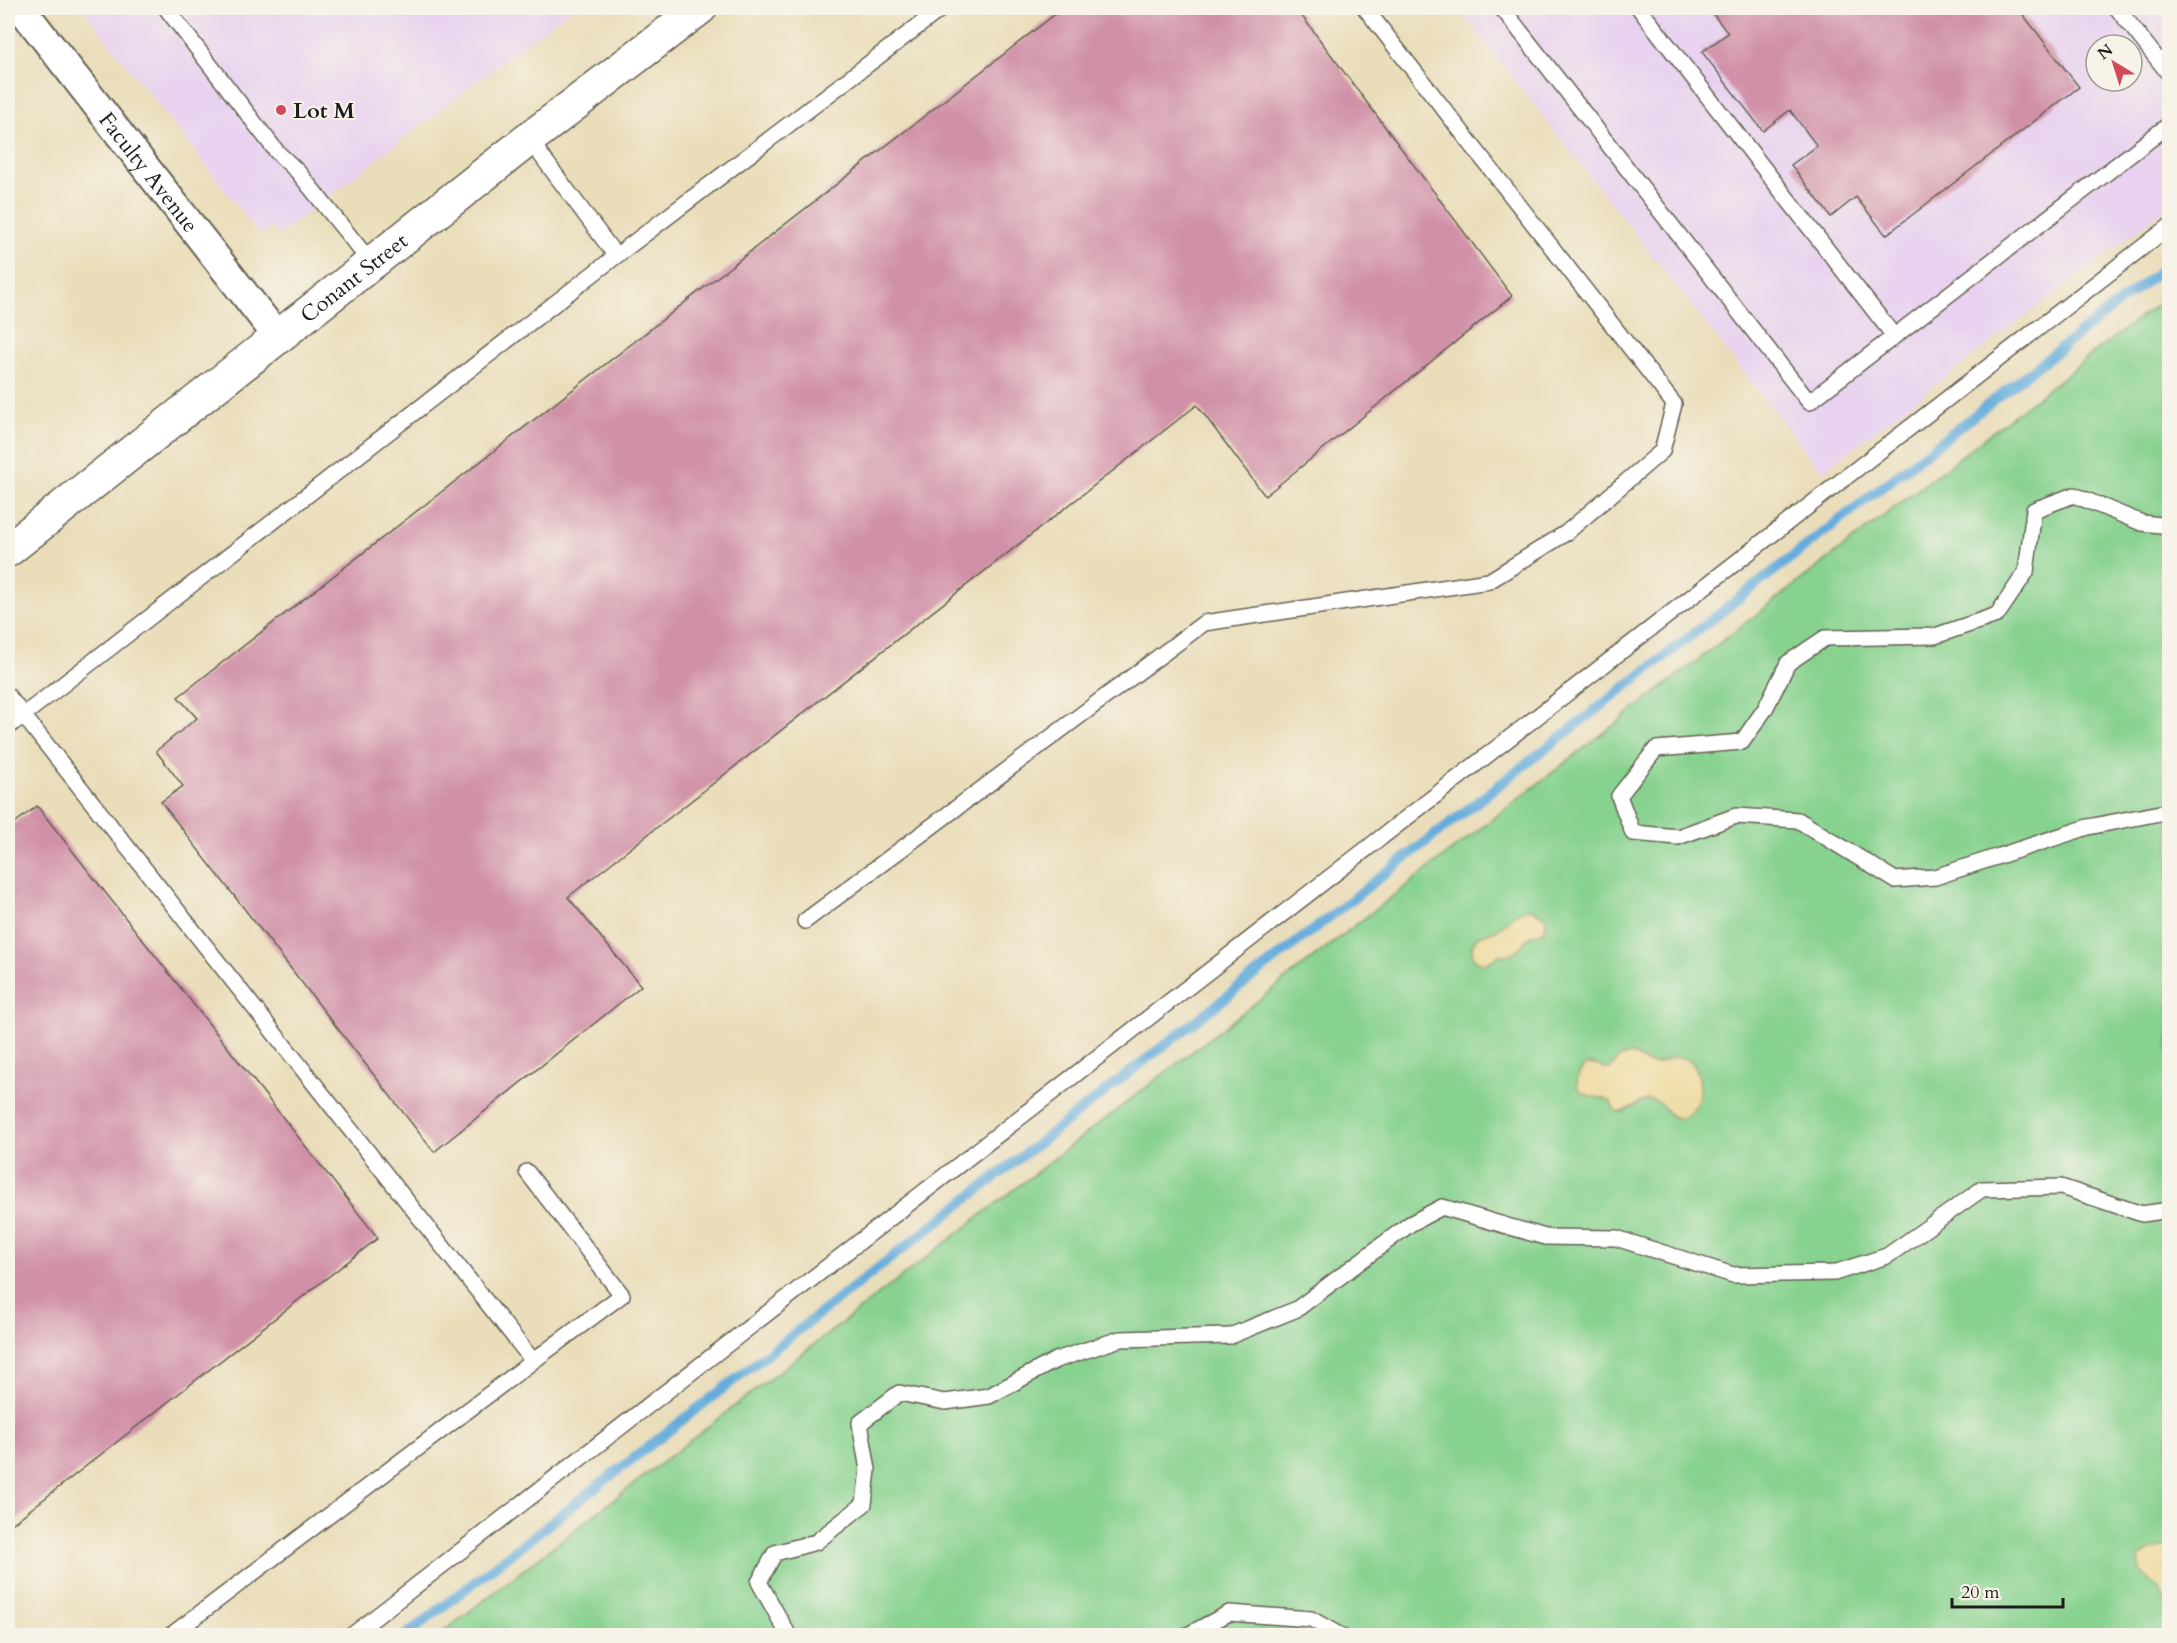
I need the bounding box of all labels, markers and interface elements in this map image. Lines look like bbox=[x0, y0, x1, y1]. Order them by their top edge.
north arrow bbox=[2084, 33, 2144, 93]
text: N bbox=[2093, 39, 2118, 65]
place label: Lot M bbox=[293, 96, 355, 126]
marker: Lot M bbox=[274, 103, 288, 117]
street label: Faculty Avenue bbox=[92, 106, 205, 239]
street label: Conant Street bbox=[294, 226, 414, 330]
scale bar bbox=[1952, 1571, 2063, 1609]
text: 20 m bbox=[1961, 1580, 2000, 1605]

